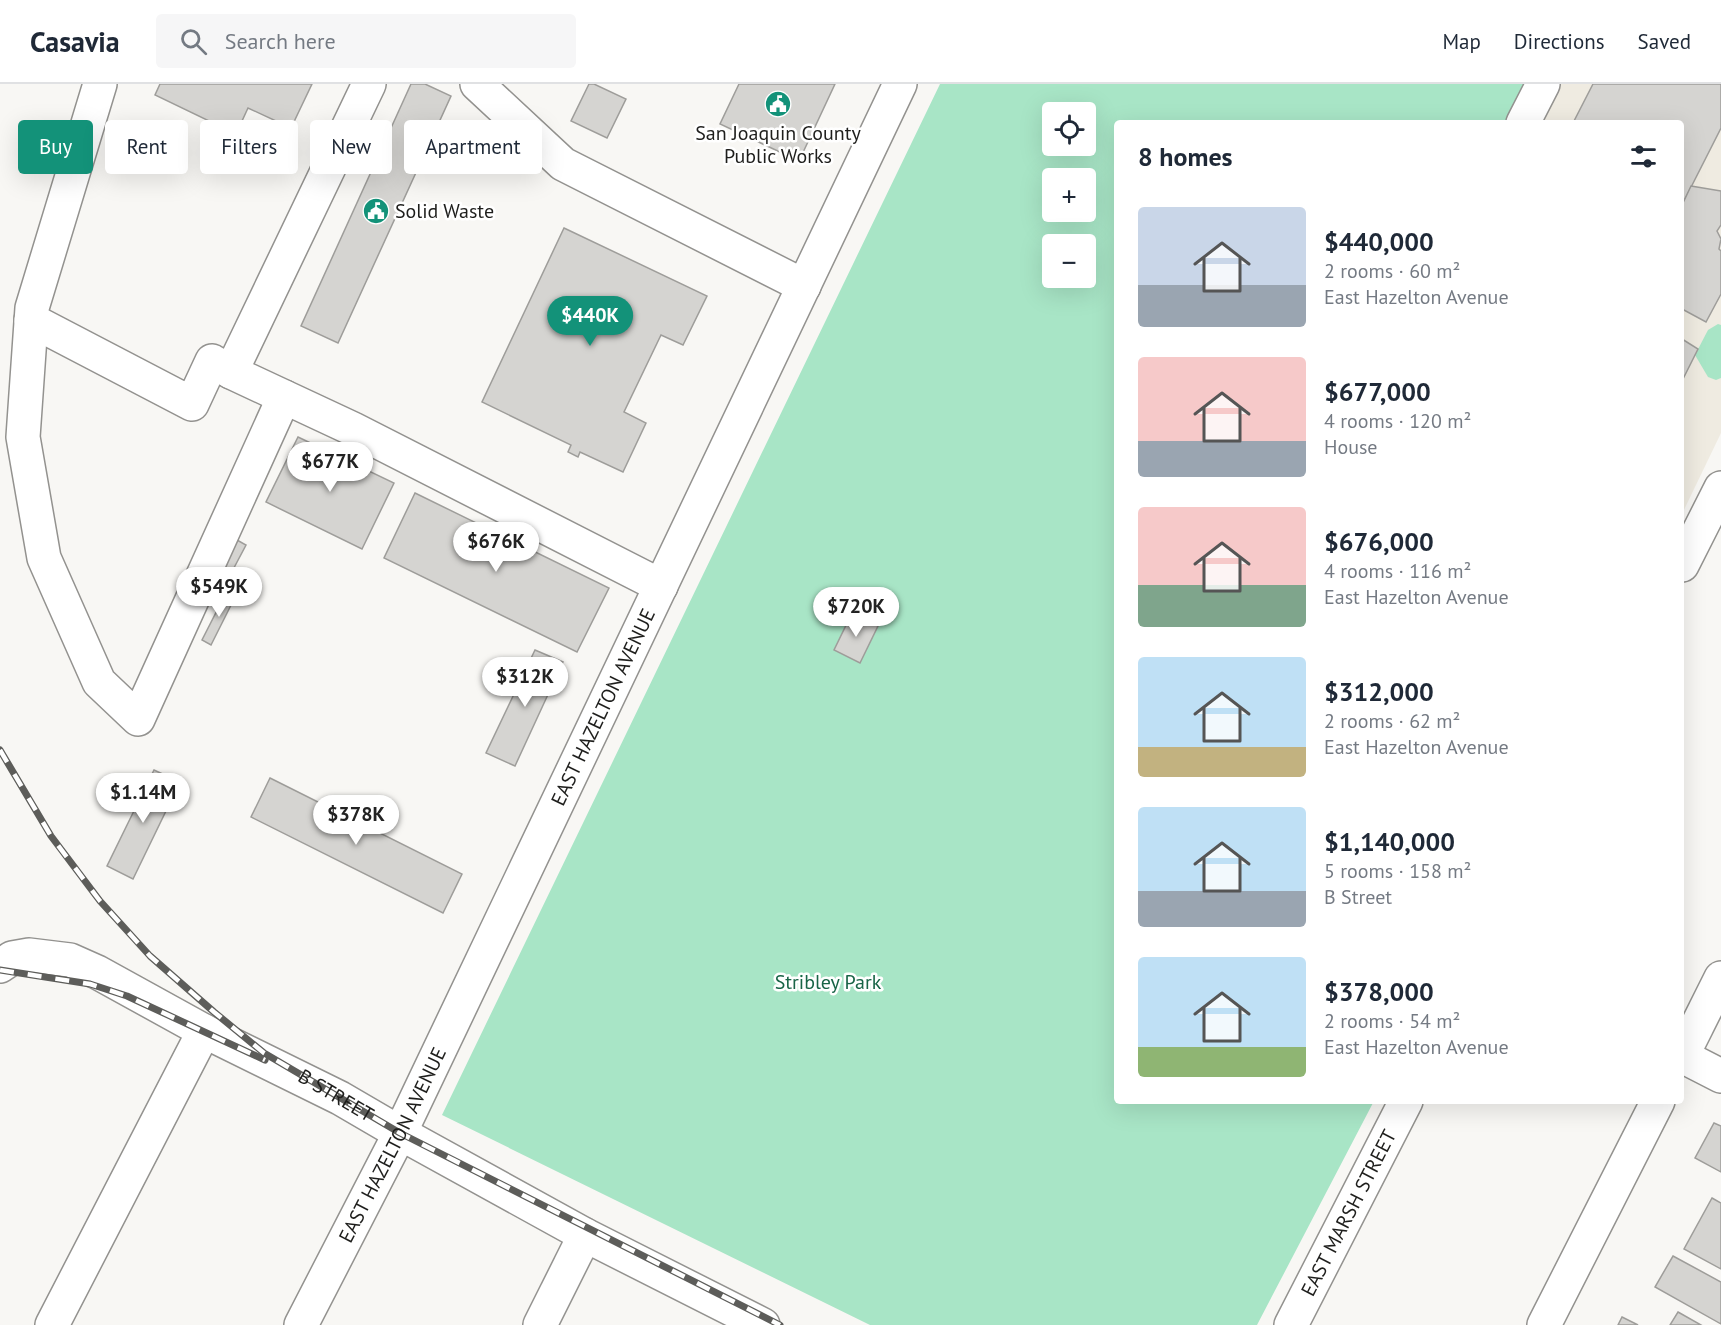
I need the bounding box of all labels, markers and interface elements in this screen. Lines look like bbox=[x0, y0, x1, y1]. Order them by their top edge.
search box bbox=[156, 14, 576, 68]
text: Casavia bbox=[30, 23, 120, 60]
icon: search bbox=[177, 25, 210, 58]
text: Search here bbox=[225, 27, 336, 55]
text: Map bbox=[1442, 28, 1481, 55]
text: Directions bbox=[1514, 28, 1605, 55]
text: Saved bbox=[1638, 28, 1691, 55]
public building icon: San Joaquin County Public Works bbox=[763, 89, 793, 119]
map controls bbox=[1042, 102, 1096, 288]
button: locate bbox=[1042, 102, 1096, 156]
chip: Buy bbox=[18, 120, 93, 174]
chip: Rent bbox=[105, 120, 188, 174]
chip: Filters bbox=[200, 120, 298, 174]
chip: New bbox=[310, 120, 392, 174]
chip: Apartment bbox=[404, 120, 542, 174]
place label: San Joaquin County Public Works bbox=[695, 120, 862, 169]
text: 8 homes bbox=[1138, 140, 1233, 173]
icon: filters bbox=[1627, 140, 1660, 173]
button: + bbox=[1042, 168, 1096, 222]
public building icon: Solid Waste bbox=[361, 196, 391, 226]
place label: Solid Waste bbox=[395, 198, 494, 224]
text: $440,000 bbox=[1324, 225, 1434, 258]
icon: home bbox=[1186, 231, 1258, 303]
button: − bbox=[1042, 234, 1096, 288]
text: 2 rooms · 60 m² bbox=[1324, 258, 1460, 284]
text: East Hazelton Avenue bbox=[1324, 284, 1509, 310]
pin: $440K bbox=[548, 296, 632, 347]
text: $440K bbox=[561, 302, 619, 328]
text: $677,000 bbox=[1324, 375, 1431, 408]
icon: home bbox=[1186, 381, 1258, 453]
text: 4 rooms · 120 m² bbox=[1324, 408, 1471, 434]
text: House bbox=[1324, 434, 1378, 460]
pin: $677K bbox=[288, 442, 372, 493]
text: $677K bbox=[301, 448, 359, 474]
pin: $676K bbox=[454, 522, 538, 573]
text: $676,000 bbox=[1324, 525, 1434, 558]
text: $676K bbox=[467, 528, 525, 554]
icon: home bbox=[1186, 531, 1258, 603]
text: 4 rooms · 116 m² bbox=[1324, 558, 1471, 584]
pin: $549K bbox=[177, 567, 261, 618]
text: $549K bbox=[190, 573, 248, 599]
text: East Hazelton Avenue bbox=[1324, 584, 1509, 610]
pin: $720K bbox=[814, 587, 898, 638]
text: $720K bbox=[827, 593, 885, 619]
street label: EAST HAZELTON AVENUE bbox=[545, 604, 661, 810]
pin: $312K bbox=[483, 657, 567, 708]
text: $312K bbox=[496, 663, 554, 689]
text: $312,000 bbox=[1324, 675, 1434, 708]
icon: home bbox=[1186, 681, 1258, 753]
text: 2 rooms · 62 m² bbox=[1324, 708, 1460, 734]
text: East Hazelton Avenue bbox=[1324, 734, 1509, 760]
pin: $1.14M bbox=[94, 773, 192, 824]
text: $1.14M bbox=[110, 779, 176, 805]
pin: $378K bbox=[314, 795, 398, 846]
text: $378K bbox=[327, 801, 385, 827]
text: $1,140,000 bbox=[1324, 825, 1455, 858]
icon: home bbox=[1186, 831, 1258, 903]
text: 5 rooms · 158 m² bbox=[1324, 858, 1471, 884]
text: B Street bbox=[1324, 884, 1392, 910]
park label: Stribley Park bbox=[775, 969, 882, 995]
text: $378,000 bbox=[1324, 975, 1434, 1008]
icon: home bbox=[1186, 981, 1258, 1053]
text: 2 rooms · 54 m² bbox=[1324, 1008, 1460, 1034]
text: East Hazelton Avenue bbox=[1324, 1034, 1509, 1060]
street label: EAST HAZELTON AVENUE bbox=[333, 1043, 452, 1247]
street label: B STREET bbox=[294, 1063, 379, 1128]
street label: EAST MARSH STREET bbox=[1295, 1125, 1402, 1301]

